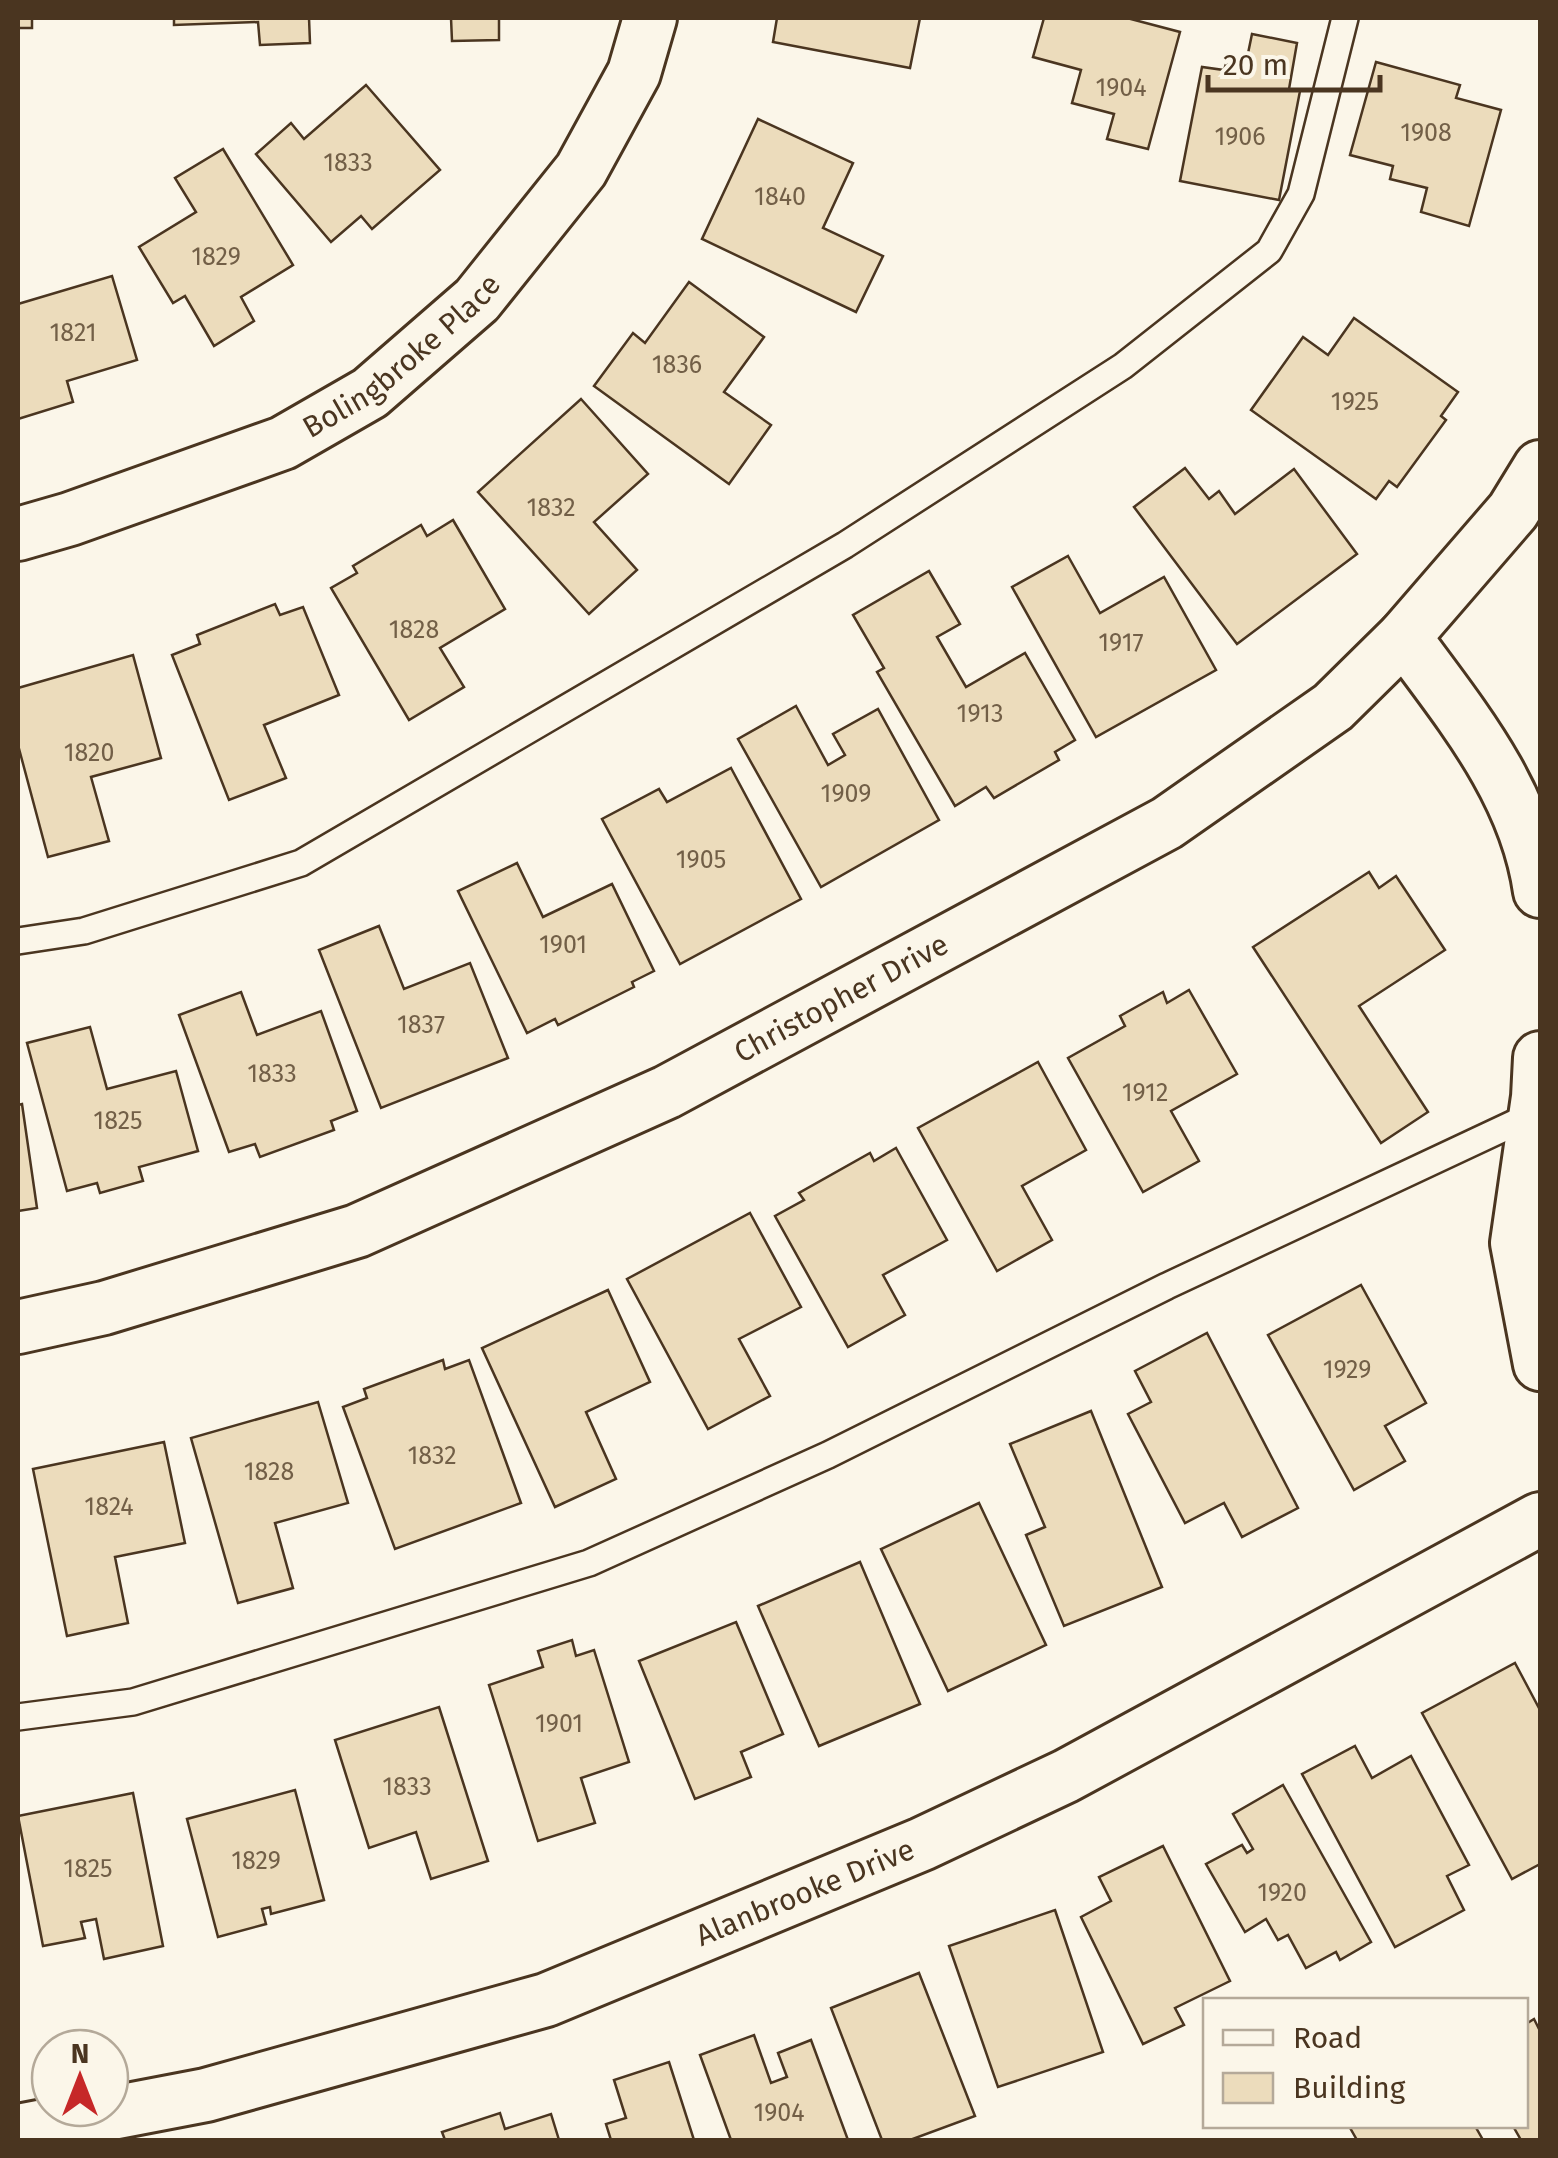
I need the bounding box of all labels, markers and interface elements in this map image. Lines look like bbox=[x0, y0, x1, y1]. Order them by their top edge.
scale bar bbox=[1208, 30, 1380, 92]
text: 20 m bbox=[1223, 47, 1288, 83]
house number: 1904 bbox=[1095, 73, 1147, 103]
house number: 1908 bbox=[1400, 118, 1452, 148]
house number: 1906 bbox=[1214, 122, 1266, 152]
house number: 1833 bbox=[323, 148, 373, 178]
house number: 1840 bbox=[754, 182, 806, 212]
house number: 1829 bbox=[191, 242, 241, 272]
street label: Bolingbroke Place bbox=[296, 267, 508, 446]
house number: 1821 bbox=[50, 318, 96, 348]
house number: 1836 bbox=[652, 350, 702, 380]
house number: 1925 bbox=[1331, 387, 1379, 417]
house number: 1832 bbox=[526, 493, 576, 523]
house number: 1828 bbox=[389, 615, 439, 645]
house number: 1917 bbox=[1098, 628, 1144, 658]
house number: 1913 bbox=[957, 699, 1003, 729]
house number: 1820 bbox=[64, 738, 114, 768]
house number: 1909 bbox=[821, 779, 871, 809]
house number: 1905 bbox=[676, 845, 726, 875]
street label: Christopher Drive bbox=[728, 926, 954, 1071]
house number: 1901 bbox=[539, 930, 587, 960]
house number: 1837 bbox=[397, 1010, 445, 1040]
house number: 1833 bbox=[247, 1059, 297, 1089]
house number: 1912 bbox=[1122, 1078, 1168, 1108]
house number: 1825 bbox=[93, 1106, 143, 1136]
house number: 1929 bbox=[1323, 1355, 1371, 1385]
house number: 1832 bbox=[407, 1441, 457, 1471]
house number: 1828 bbox=[244, 1457, 294, 1487]
house number: 1824 bbox=[84, 1492, 134, 1522]
house number: 1901 bbox=[535, 1709, 583, 1739]
house number: 1833 bbox=[382, 1772, 432, 1802]
street label: Alanbrooke Drive bbox=[691, 1831, 920, 1954]
house number: 1829 bbox=[231, 1846, 281, 1876]
house number: 1825 bbox=[63, 1854, 113, 1884]
house number: 1920 bbox=[1257, 1878, 1307, 1908]
legend bbox=[1203, 1998, 1528, 2128]
text: Road bbox=[1293, 2020, 1362, 2056]
north arrow bbox=[30, 2028, 130, 2128]
text: N bbox=[71, 2037, 89, 2070]
text: Building bbox=[1293, 2070, 1406, 2106]
house number: 1904 bbox=[753, 2098, 805, 2128]

